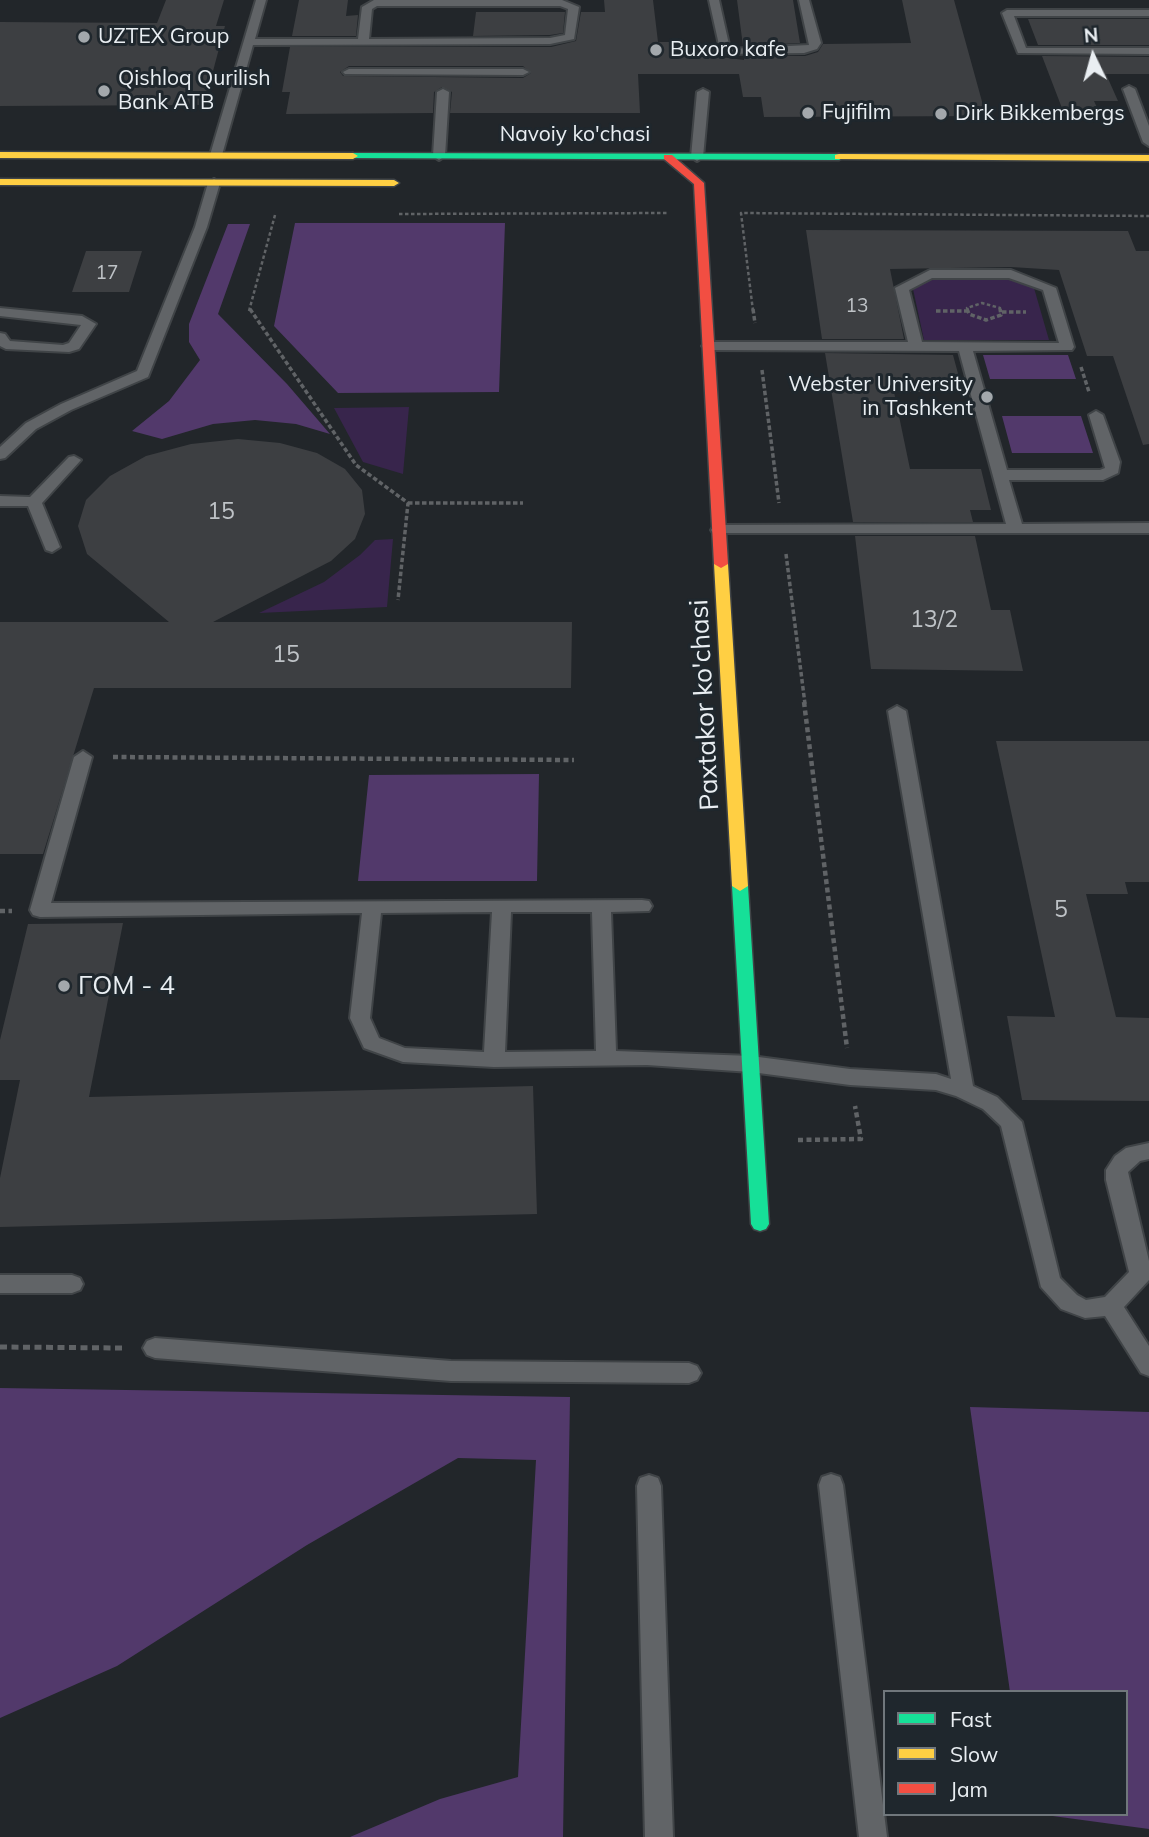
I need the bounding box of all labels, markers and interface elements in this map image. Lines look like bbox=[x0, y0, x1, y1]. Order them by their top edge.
north arrow bbox=[1058, 21, 1128, 91]
text: N bbox=[1083, 23, 1099, 48]
place label: UZTEX Group bbox=[98, 24, 229, 50]
marker: UZTEX Group bbox=[76, 29, 92, 45]
place label: Buxoro kafe bbox=[670, 37, 786, 63]
marker: Buxoro kafe bbox=[648, 42, 664, 58]
place label: Qishloq Qurilish Bank ATB bbox=[118, 66, 271, 116]
marker: Qishloq Qurilish Bank ATB bbox=[96, 83, 112, 99]
place label: Fujifilm bbox=[822, 100, 891, 126]
place label: Dirk Bikkembergs bbox=[955, 101, 1125, 127]
marker: Fujifilm bbox=[800, 105, 816, 121]
marker: Dirk Bikkembergs bbox=[933, 106, 949, 122]
street label: Navoiy ko'chasi bbox=[500, 122, 650, 148]
house number: 17 bbox=[96, 262, 118, 284]
house number: 13 bbox=[846, 295, 868, 317]
place label: Webster University in Tashkent bbox=[788, 372, 973, 422]
marker: Webster University in Tashkent bbox=[979, 389, 995, 405]
house number: 15 bbox=[207, 498, 235, 526]
street label: Paxtakor ko'chasi bbox=[684, 599, 726, 811]
house number: 13/2 bbox=[910, 606, 958, 634]
house number: 15 bbox=[272, 641, 300, 669]
house number: 5 bbox=[1054, 896, 1068, 924]
place label: ГОМ - 4 bbox=[78, 970, 175, 1002]
marker: ГОМ - 4 bbox=[56, 978, 72, 994]
legend bbox=[883, 1690, 1128, 1816]
text: Fast bbox=[950, 1706, 992, 1732]
text: Slow bbox=[950, 1741, 998, 1767]
text: Jam bbox=[950, 1776, 988, 1802]

